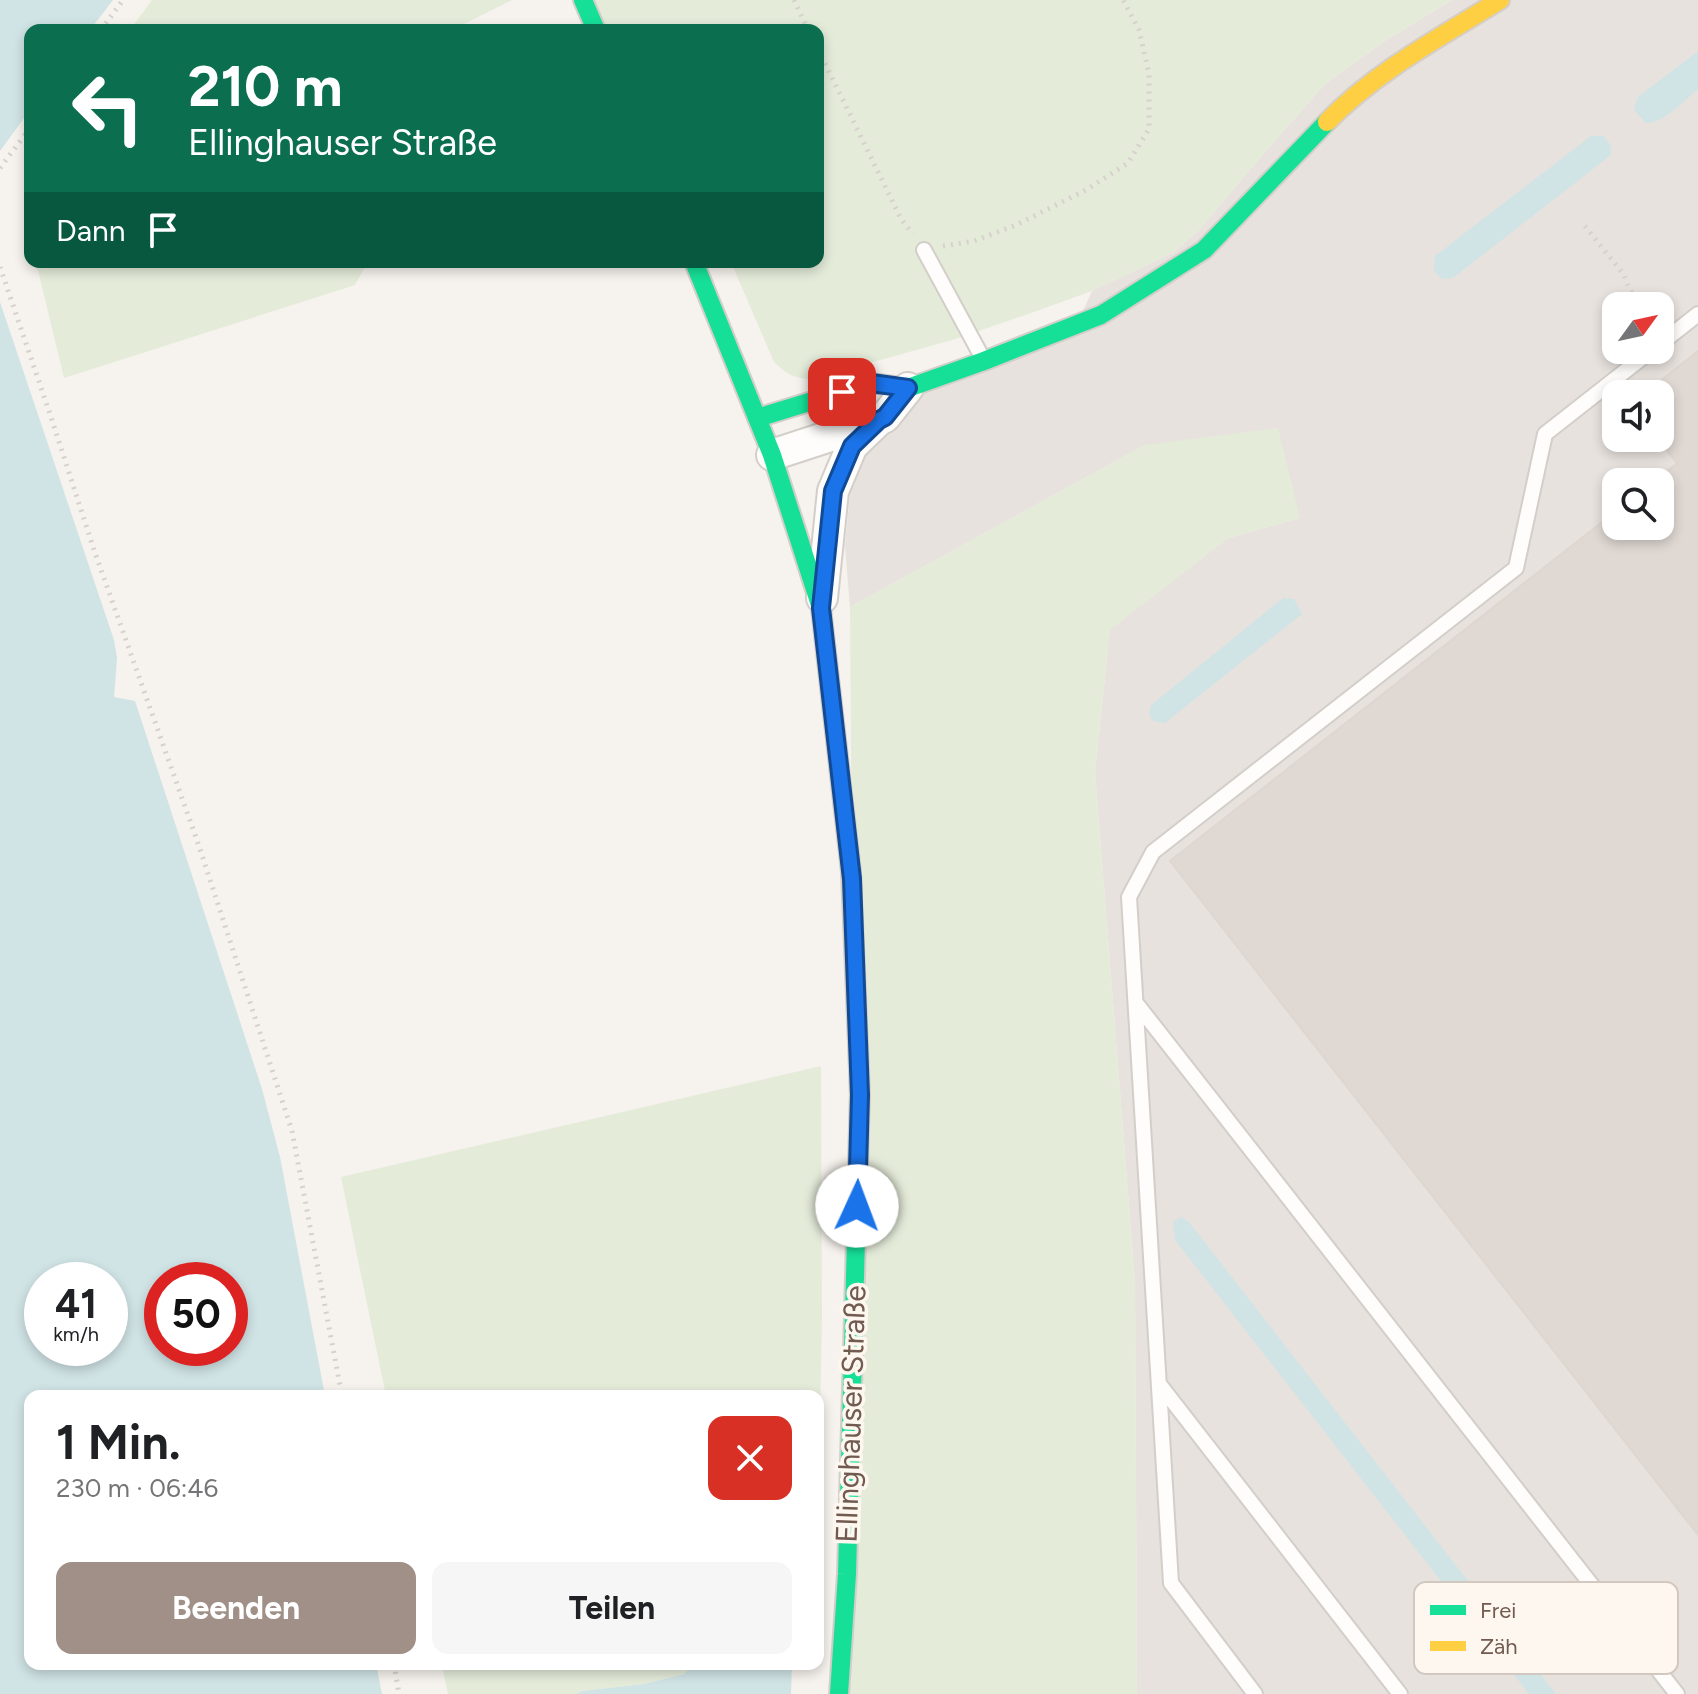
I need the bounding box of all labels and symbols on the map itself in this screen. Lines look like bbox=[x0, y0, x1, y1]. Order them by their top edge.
north arrow bbox=[1602, 292, 1674, 364]
pin bbox=[808, 358, 876, 426]
position arrow bbox=[815, 1164, 899, 1248]
speed limit sign: 50 bbox=[144, 1262, 248, 1366]
street label: Ellinghauser Straße bbox=[828, 1285, 873, 1543]
legend bbox=[1414, 1582, 1678, 1674]
text: Frei bbox=[1480, 1597, 1516, 1624]
text: Zäh bbox=[1480, 1633, 1518, 1660]

